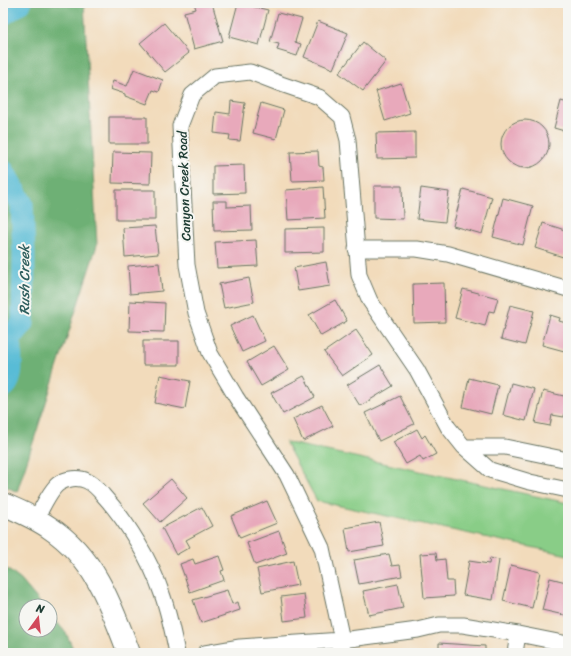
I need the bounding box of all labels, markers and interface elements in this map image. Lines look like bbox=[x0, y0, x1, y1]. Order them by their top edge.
street label: Canyon Creek Road bbox=[171, 129, 197, 241]
water label: Rush Creek bbox=[12, 244, 37, 315]
north arrow bbox=[18, 598, 58, 638]
text: N bbox=[33, 598, 47, 619]

